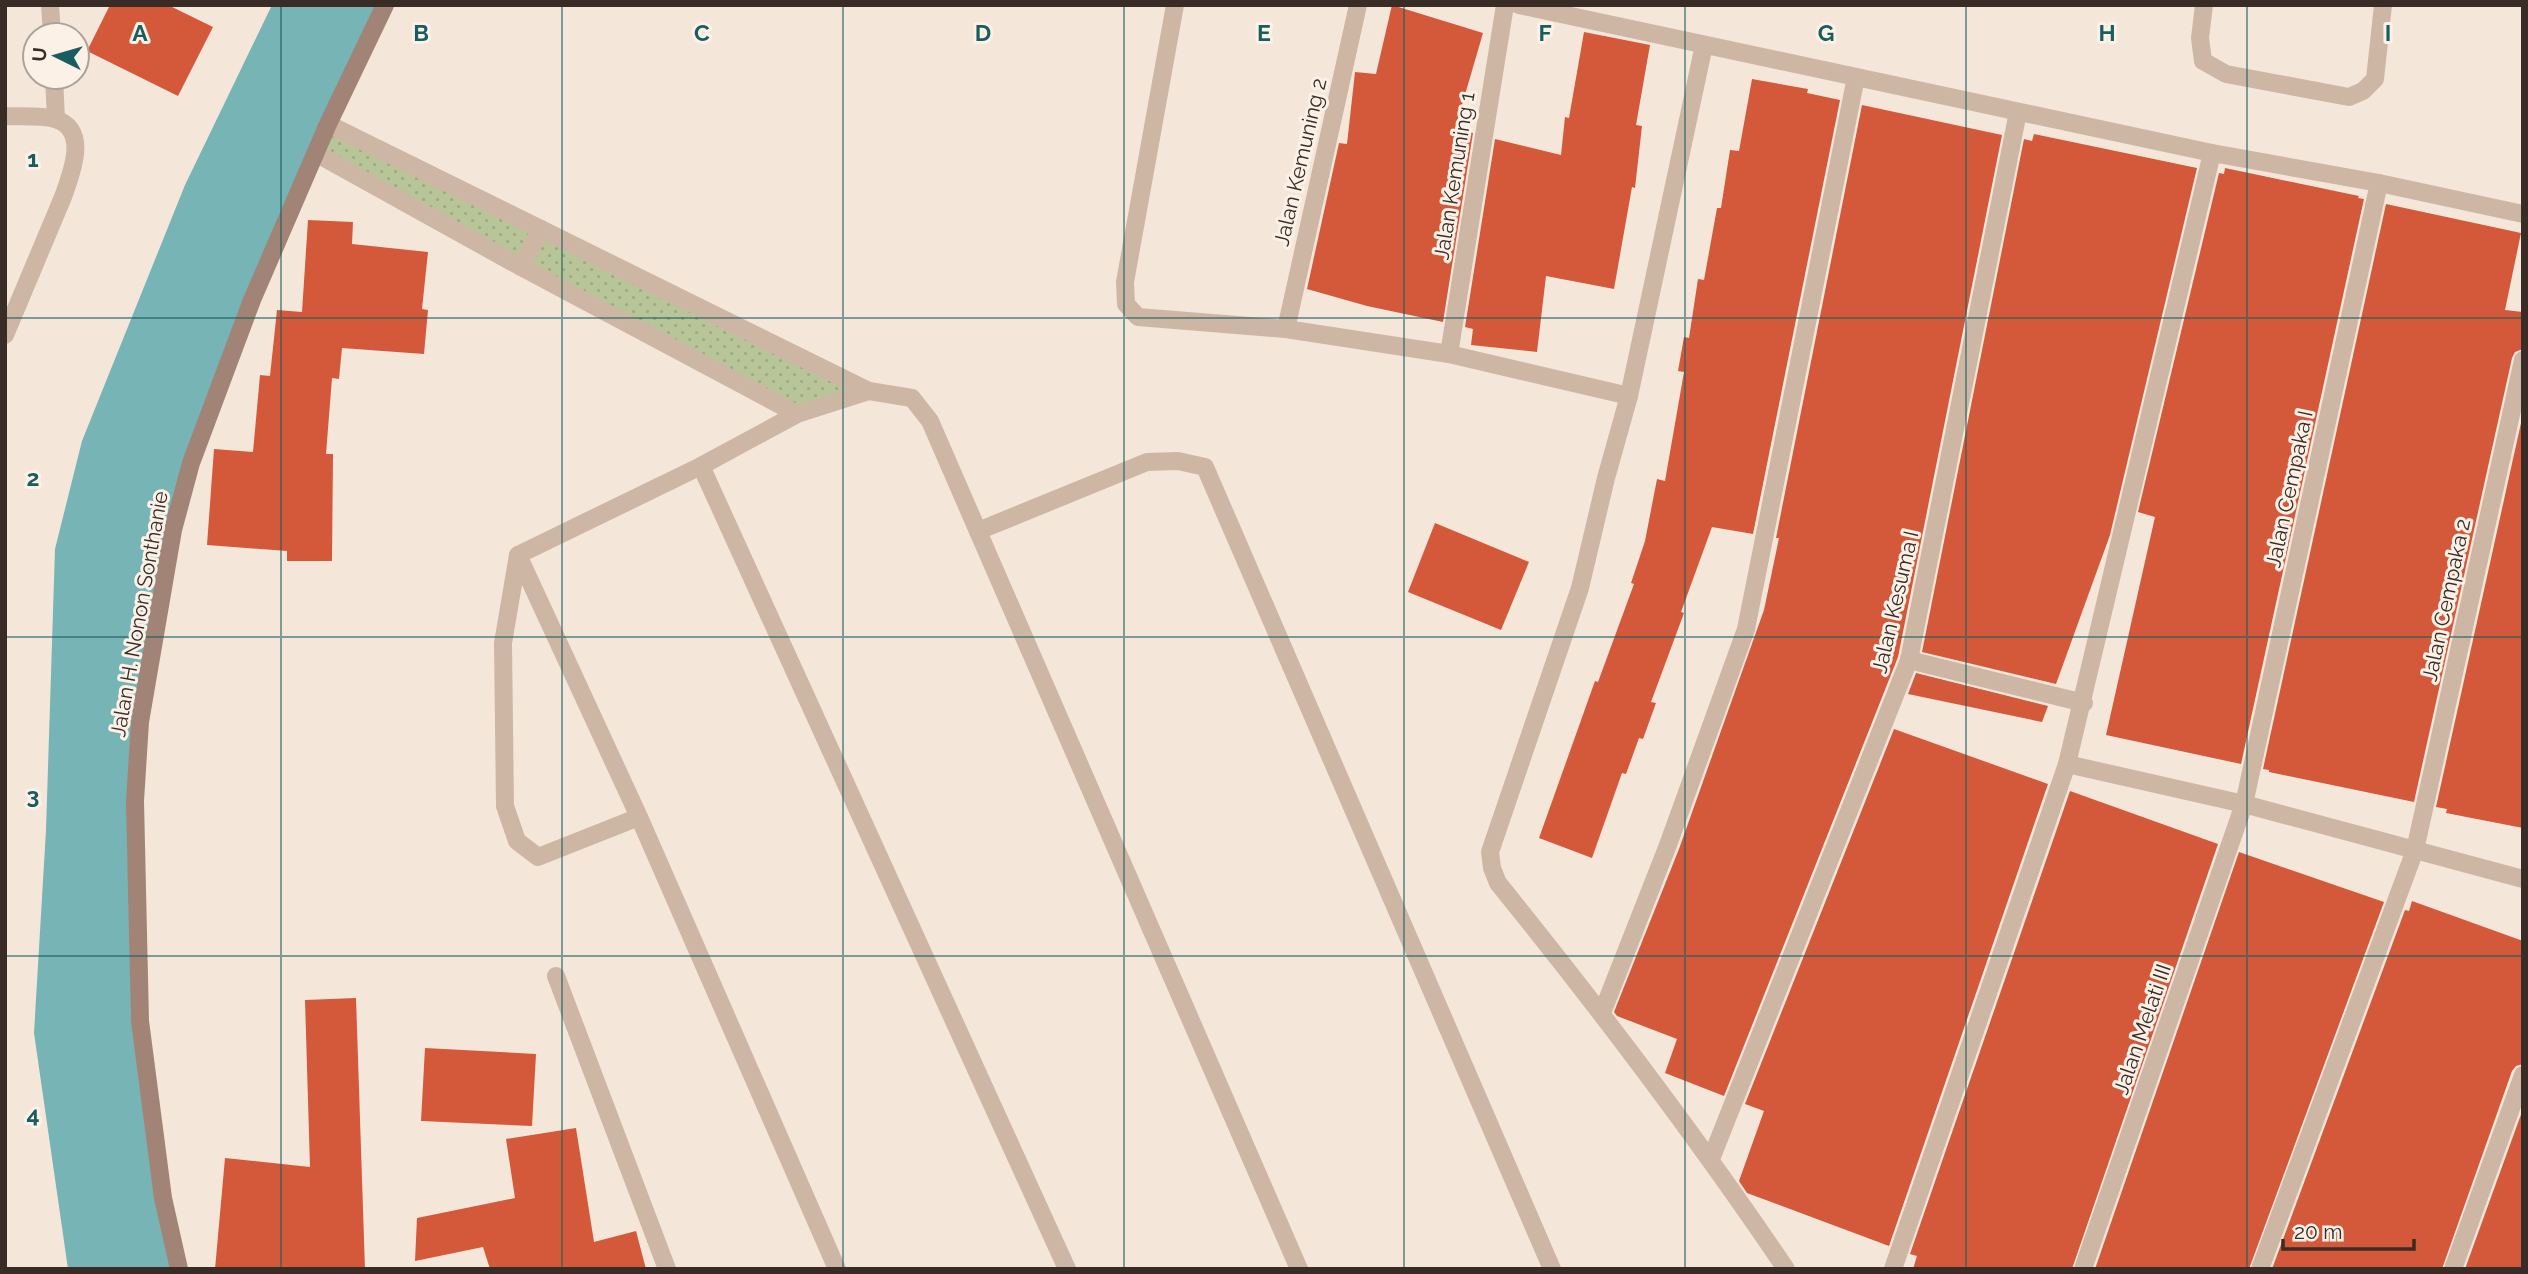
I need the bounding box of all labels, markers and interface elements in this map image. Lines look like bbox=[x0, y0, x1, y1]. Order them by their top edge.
text: A bbox=[132, 19, 148, 46]
text: B bbox=[413, 19, 429, 46]
text: C bbox=[694, 19, 710, 46]
text: D bbox=[975, 19, 991, 46]
text: E bbox=[1257, 19, 1271, 46]
text: F bbox=[1538, 19, 1552, 46]
text: G bbox=[1818, 19, 1834, 46]
text: H bbox=[2098, 19, 2116, 46]
text: I bbox=[2385, 19, 2391, 46]
north arrow bbox=[21, 21, 91, 91]
text: U bbox=[27, 46, 51, 63]
street label: Jalan Kemuning 2 bbox=[1269, 76, 1331, 248]
street label: Jalan Kemuning 1 bbox=[1428, 90, 1480, 262]
text: 1 bbox=[27, 145, 39, 172]
street label: Jalan Cempaka I bbox=[2260, 408, 2318, 570]
text: 2 bbox=[27, 464, 39, 491]
street label: Jalan H. Nonon Sonthanie bbox=[105, 489, 173, 739]
street label: Jalan Cempaka 2 bbox=[2417, 517, 2475, 683]
street label: Jalan Kesuma I bbox=[1866, 528, 1924, 676]
text: 3 bbox=[27, 782, 39, 809]
street label: Jalan Melati III bbox=[2108, 960, 2176, 1098]
text: 4 bbox=[26, 1101, 40, 1128]
scale bar bbox=[2283, 1208, 2414, 1252]
text: 20 m bbox=[2294, 1219, 2342, 1244]

